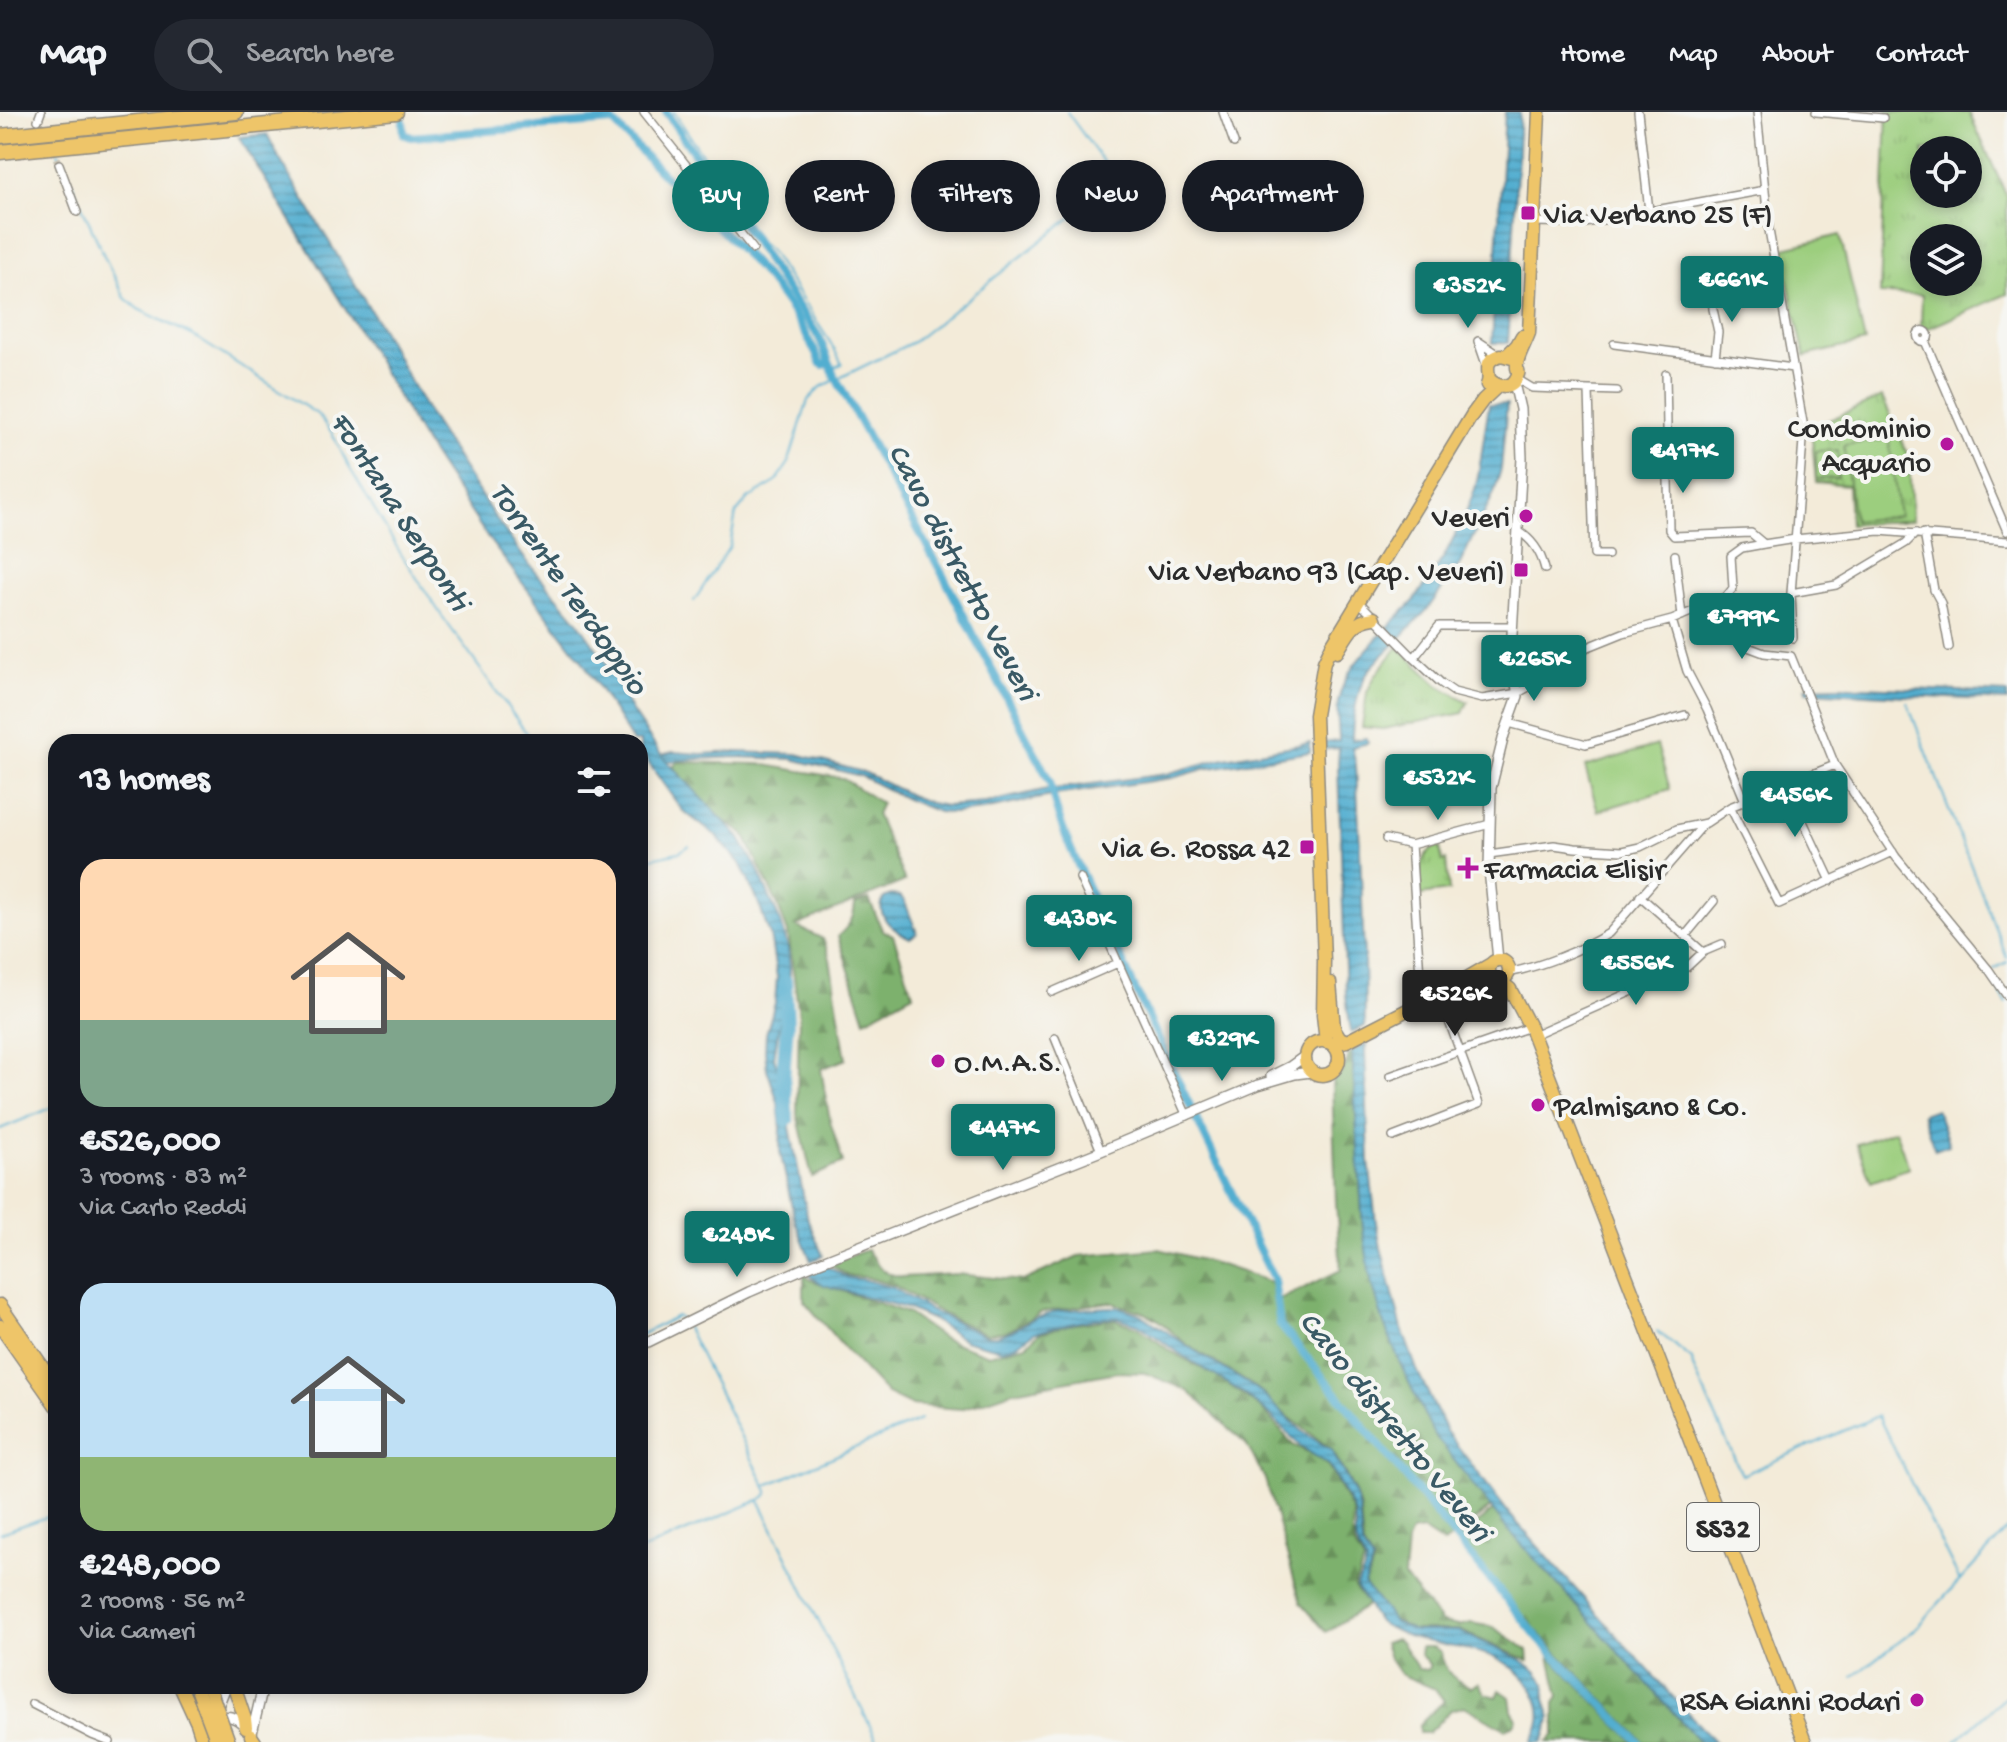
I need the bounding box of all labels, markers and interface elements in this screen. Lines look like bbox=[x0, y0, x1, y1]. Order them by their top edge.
search box bbox=[154, 19, 714, 91]
text: Map bbox=[40, 33, 106, 77]
icon: search bbox=[182, 33, 226, 77]
text: Search here bbox=[246, 38, 394, 73]
text: Home bbox=[1560, 39, 1625, 72]
text: Map bbox=[1669, 39, 1718, 72]
text: About bbox=[1762, 39, 1832, 72]
text: Contact bbox=[1876, 39, 1967, 72]
map controls bbox=[1910, 136, 1982, 296]
button: locate bbox=[1910, 136, 1982, 208]
chip: Buy bbox=[672, 160, 769, 232]
chip: Rent bbox=[785, 160, 895, 232]
chip: Filters bbox=[911, 160, 1040, 232]
chip: New bbox=[1056, 160, 1166, 232]
chip: Apartment bbox=[1182, 160, 1364, 232]
place label: Via Verbano 25 (F) bbox=[1543, 200, 1773, 235]
marker: Via Verbano 25 (F) bbox=[1519, 204, 1537, 222]
button: layers bbox=[1910, 224, 1982, 296]
pin: €661K bbox=[1676, 256, 1788, 324]
pin: €352K bbox=[1412, 262, 1524, 330]
text: €661K bbox=[1699, 266, 1765, 297]
text: €352K bbox=[1433, 272, 1503, 303]
water label: Fontana Serponti bbox=[319, 406, 478, 622]
place label: Condominio Acquario bbox=[1788, 414, 1931, 483]
pin: €417K bbox=[1627, 427, 1739, 495]
marker: Condominio Acquario bbox=[1938, 435, 1956, 453]
text: €417K bbox=[1650, 437, 1716, 468]
water label: Cavo distretto Veveri bbox=[877, 438, 1046, 711]
water label: Torrente Terdoppio bbox=[479, 476, 655, 705]
place label: Veveri bbox=[1431, 503, 1510, 538]
marker: Veveri bbox=[1517, 507, 1535, 525]
place label: Via Verbano 93 (Cap. Veveri) bbox=[1148, 557, 1505, 592]
marker: Via Verbano 93 (Cap. Veveri) bbox=[1512, 561, 1530, 579]
pin: €799K bbox=[1686, 593, 1798, 661]
text: €799K bbox=[1707, 603, 1777, 634]
pin: €265K bbox=[1478, 635, 1590, 703]
text: €265K bbox=[1499, 645, 1569, 676]
pin: €532K bbox=[1382, 754, 1494, 822]
icon: filters bbox=[572, 760, 616, 804]
text: 13 homes bbox=[80, 762, 210, 802]
text: €532K bbox=[1403, 764, 1473, 795]
pin: €456K bbox=[1739, 771, 1851, 839]
text: €456K bbox=[1761, 781, 1829, 812]
place label: Via G. Rossa 42 bbox=[1102, 834, 1291, 869]
marker: Via G. Rossa 42 bbox=[1298, 838, 1316, 856]
place label: Farmacia Elisir bbox=[1483, 855, 1667, 890]
marker: Farmacia Elisir bbox=[1459, 859, 1477, 877]
pin: €438K bbox=[1023, 895, 1135, 963]
text: €438K bbox=[1044, 905, 1114, 936]
icon: home bbox=[276, 911, 420, 1055]
pin: €556K bbox=[1580, 939, 1692, 1007]
text: €556K bbox=[1601, 949, 1671, 980]
pin: €526K bbox=[1399, 970, 1511, 1038]
text: €526K bbox=[1420, 980, 1490, 1011]
pin: €329K bbox=[1166, 1015, 1278, 1083]
text: €329K bbox=[1187, 1025, 1257, 1056]
place label: O.M.A.S. bbox=[954, 1048, 1062, 1083]
marker: O.M.A.S. bbox=[929, 1052, 947, 1070]
place label: Palmisano & Co. bbox=[1553, 1092, 1748, 1127]
marker: Palmisano & Co. bbox=[1529, 1096, 1547, 1114]
pin: €447K bbox=[947, 1104, 1059, 1172]
text: €447K bbox=[969, 1114, 1037, 1145]
text: €526,000 bbox=[80, 1123, 221, 1163]
text: 3 rooms · 83 m² bbox=[80, 1163, 247, 1194]
text: Via Carlo Reddi bbox=[80, 1194, 247, 1225]
pin: €248K bbox=[681, 1211, 793, 1279]
text: €248K bbox=[702, 1221, 772, 1252]
water label: Cavo distretto Veveri bbox=[1289, 1305, 1500, 1553]
icon: home bbox=[276, 1335, 420, 1479]
road number: SS32 bbox=[1687, 1503, 1759, 1551]
text: €248,000 bbox=[80, 1547, 220, 1587]
text: 2 rooms · 56 m² bbox=[80, 1587, 245, 1618]
text: Via Cameri bbox=[80, 1618, 196, 1649]
place label: RSA Gianni Rodari bbox=[1680, 1687, 1901, 1722]
marker: RSA Gianni Rodari bbox=[1908, 1691, 1926, 1709]

